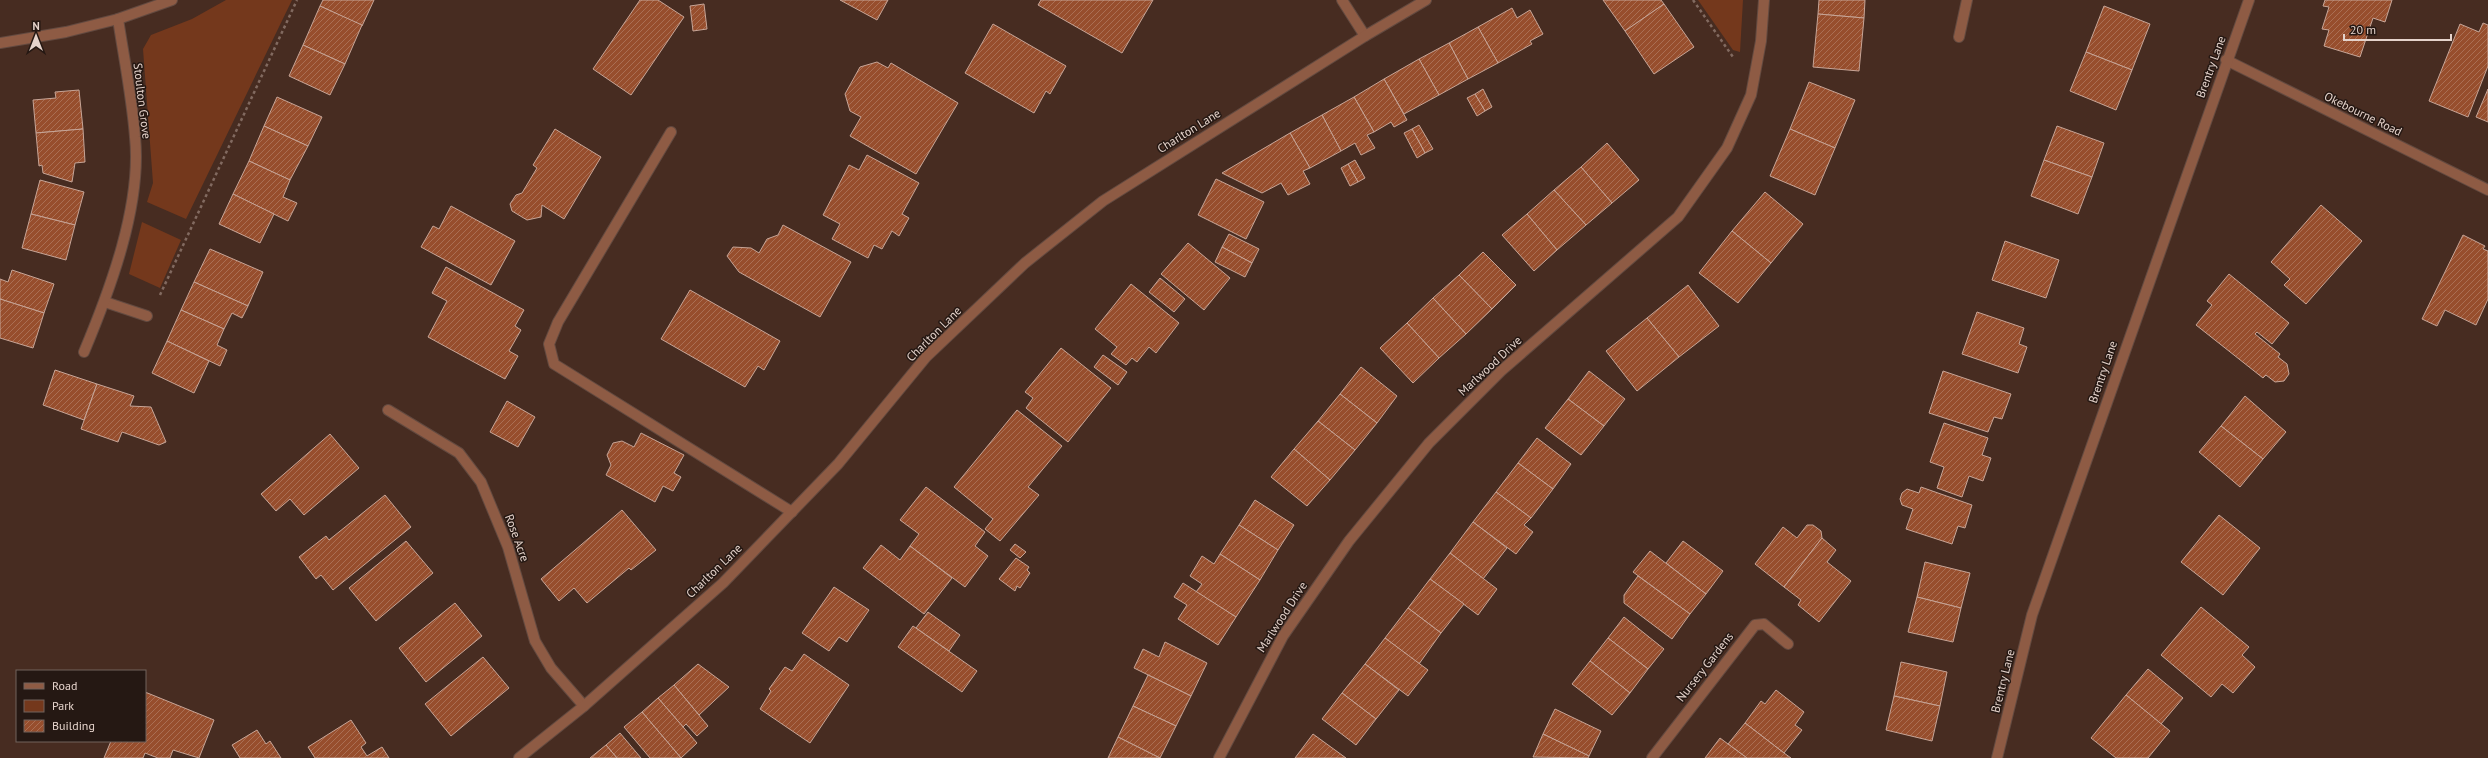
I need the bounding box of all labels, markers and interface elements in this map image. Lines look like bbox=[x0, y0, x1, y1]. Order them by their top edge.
north arrow bbox=[16, 16, 56, 56]
scale bar bbox=[2344, 16, 2451, 42]
text: N bbox=[32, 19, 40, 33]
text: 20 m bbox=[2350, 22, 2376, 37]
street label: Brentry Lane bbox=[2192, 34, 2229, 100]
street label: Stoulton Grove bbox=[130, 62, 155, 140]
street label: Okebourne Road bbox=[2322, 88, 2405, 139]
street label: Charlton Lane bbox=[1154, 105, 1223, 156]
street label: Charlton Lane bbox=[903, 303, 964, 364]
street label: Marlwood Drive bbox=[1455, 332, 1524, 399]
street label: Brentry Lane bbox=[2085, 339, 2120, 405]
street label: Rose Acre bbox=[502, 512, 533, 564]
street label: Charlton Lane bbox=[683, 540, 745, 601]
street label: Marlwood Drive bbox=[1253, 579, 1310, 655]
street label: Nursery Gardens bbox=[1673, 629, 1736, 704]
street label: Brentry Lane bbox=[1987, 648, 2018, 714]
legend bbox=[16, 670, 146, 742]
text: Road bbox=[52, 678, 77, 693]
text: Park bbox=[52, 698, 74, 713]
text: Building bbox=[52, 718, 95, 733]

